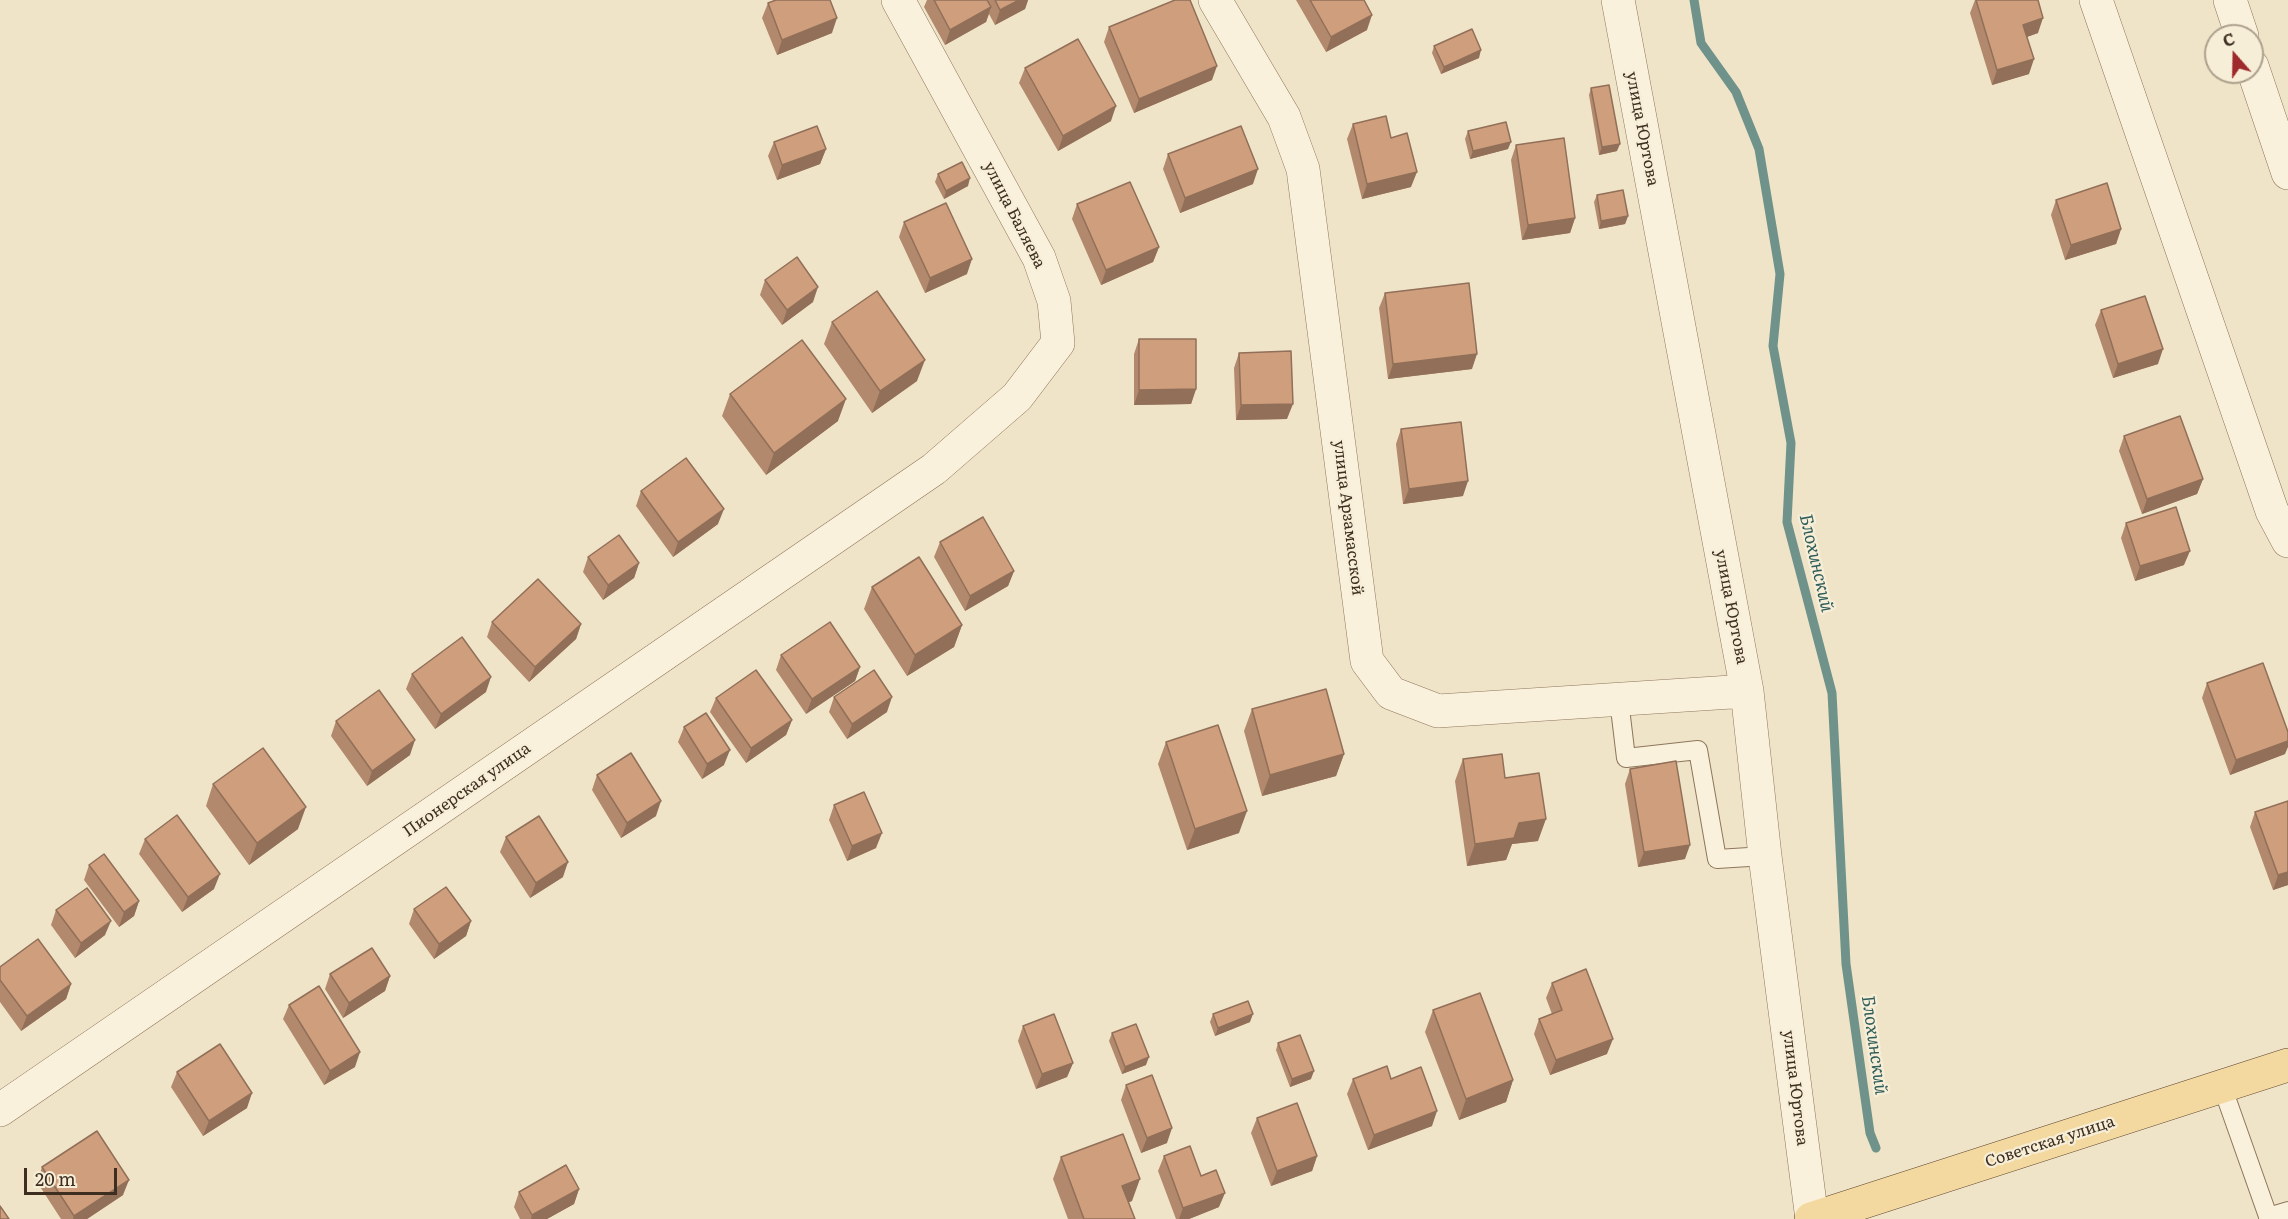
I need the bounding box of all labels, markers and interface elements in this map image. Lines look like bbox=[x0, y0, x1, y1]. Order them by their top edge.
north arrow bbox=[2204, 24, 2264, 84]
text: С bbox=[2219, 26, 2238, 52]
street label: улица Юртова bbox=[1621, 70, 1663, 188]
street label: улица Баляева bbox=[979, 158, 1049, 272]
street label: улица Арзамасской bbox=[1329, 439, 1367, 597]
water label: Блохинский bbox=[1794, 512, 1838, 614]
street label: улица Юртова bbox=[1710, 548, 1752, 666]
street label: Пионерская улица bbox=[400, 739, 534, 841]
water label: Блохинский bbox=[1856, 994, 1892, 1096]
street label: улица Юртова bbox=[1778, 1029, 1812, 1147]
street label: Советская улица bbox=[1983, 1112, 2117, 1172]
scale bar bbox=[27, 1156, 120, 1194]
text: 20 m bbox=[35, 1165, 76, 1192]

